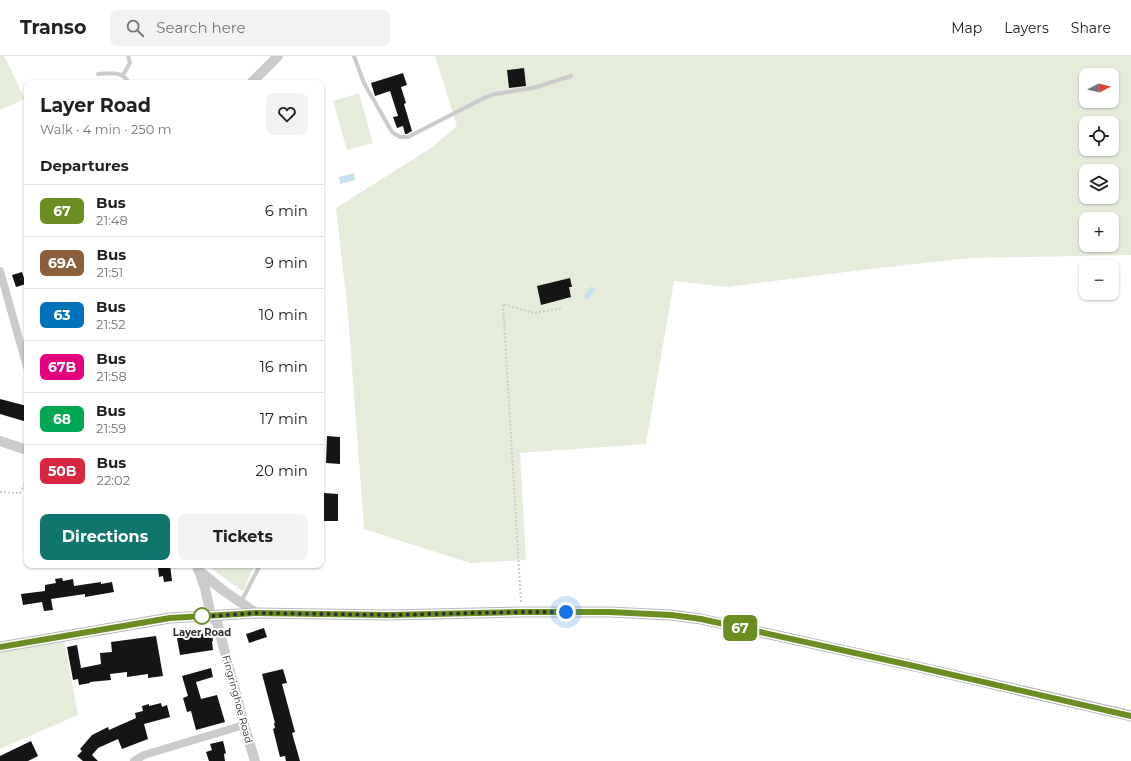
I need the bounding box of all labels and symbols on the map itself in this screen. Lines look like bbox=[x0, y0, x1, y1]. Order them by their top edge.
north arrow bbox=[1079, 68, 1119, 108]
your location bbox=[556, 602, 576, 622]
marker: Layer Road bbox=[193, 607, 211, 625]
line badge: 67 bbox=[722, 615, 758, 641]
place label: Layer Road bbox=[173, 626, 231, 639]
street label: Fingringhoe Road bbox=[220, 654, 256, 745]

